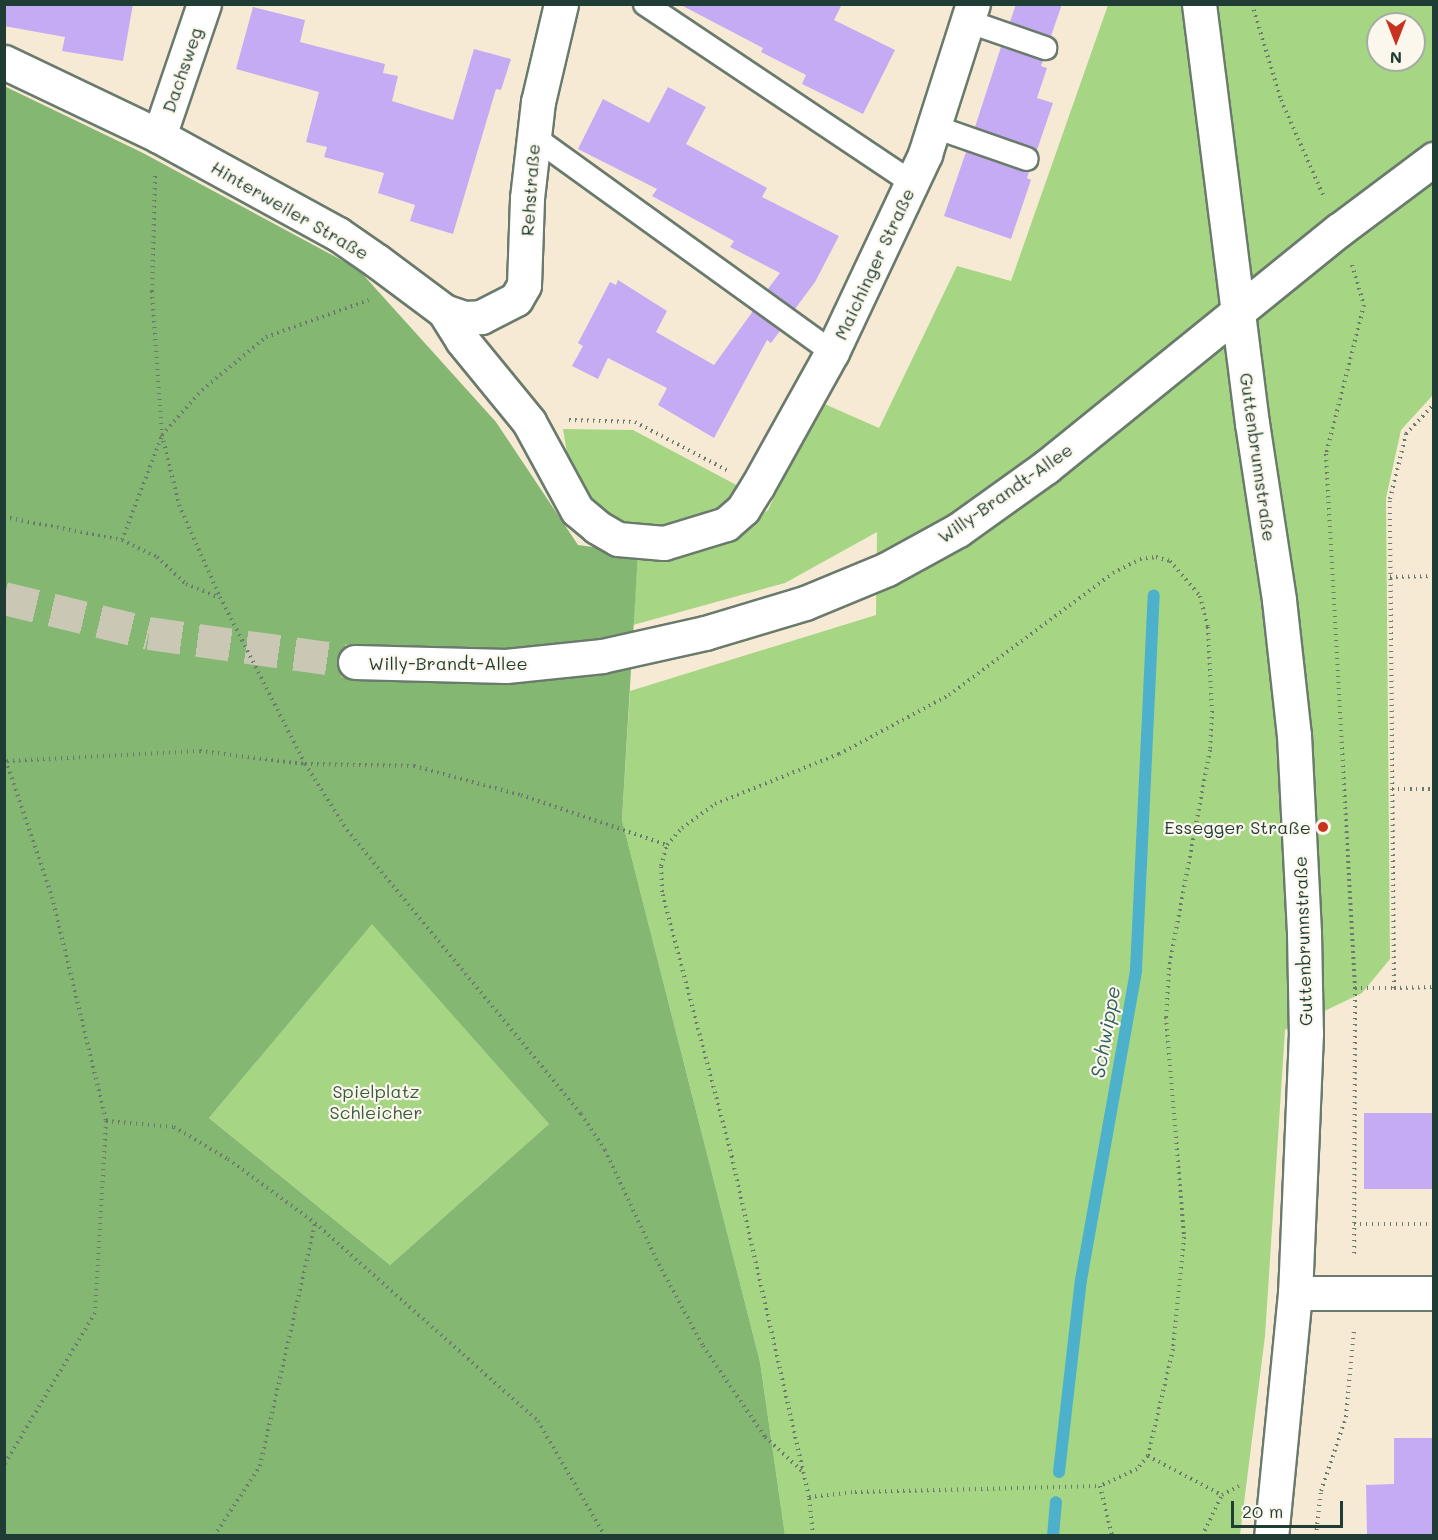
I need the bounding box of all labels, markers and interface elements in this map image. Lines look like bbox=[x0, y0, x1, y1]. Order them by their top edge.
north arrow bbox=[1366, 12, 1426, 72]
street label: Dachsweg bbox=[157, 25, 207, 115]
text: N bbox=[1390, 48, 1402, 69]
street label: Rehstraße bbox=[516, 143, 544, 237]
street label: Hinterweiler Straße bbox=[207, 156, 373, 264]
street label: Maichinger Straße bbox=[829, 185, 919, 343]
street label: Guttenbrunnstraße bbox=[1235, 371, 1281, 543]
street label: Willy-Brandt-Allee bbox=[934, 438, 1076, 548]
street label: Willy-Brandt-Allee bbox=[368, 652, 528, 674]
place label: Essegger Straße bbox=[1164, 816, 1311, 838]
marker: Essegger Straße bbox=[1316, 820, 1330, 834]
street label: Guttenbrunnstraße bbox=[1289, 856, 1317, 1026]
water label: Schwippe bbox=[1085, 984, 1125, 1080]
park label: Spielplatz Schleicher bbox=[330, 1081, 422, 1124]
scale bar bbox=[1234, 1489, 1346, 1527]
text: 20 m bbox=[1242, 1499, 1283, 1523]

